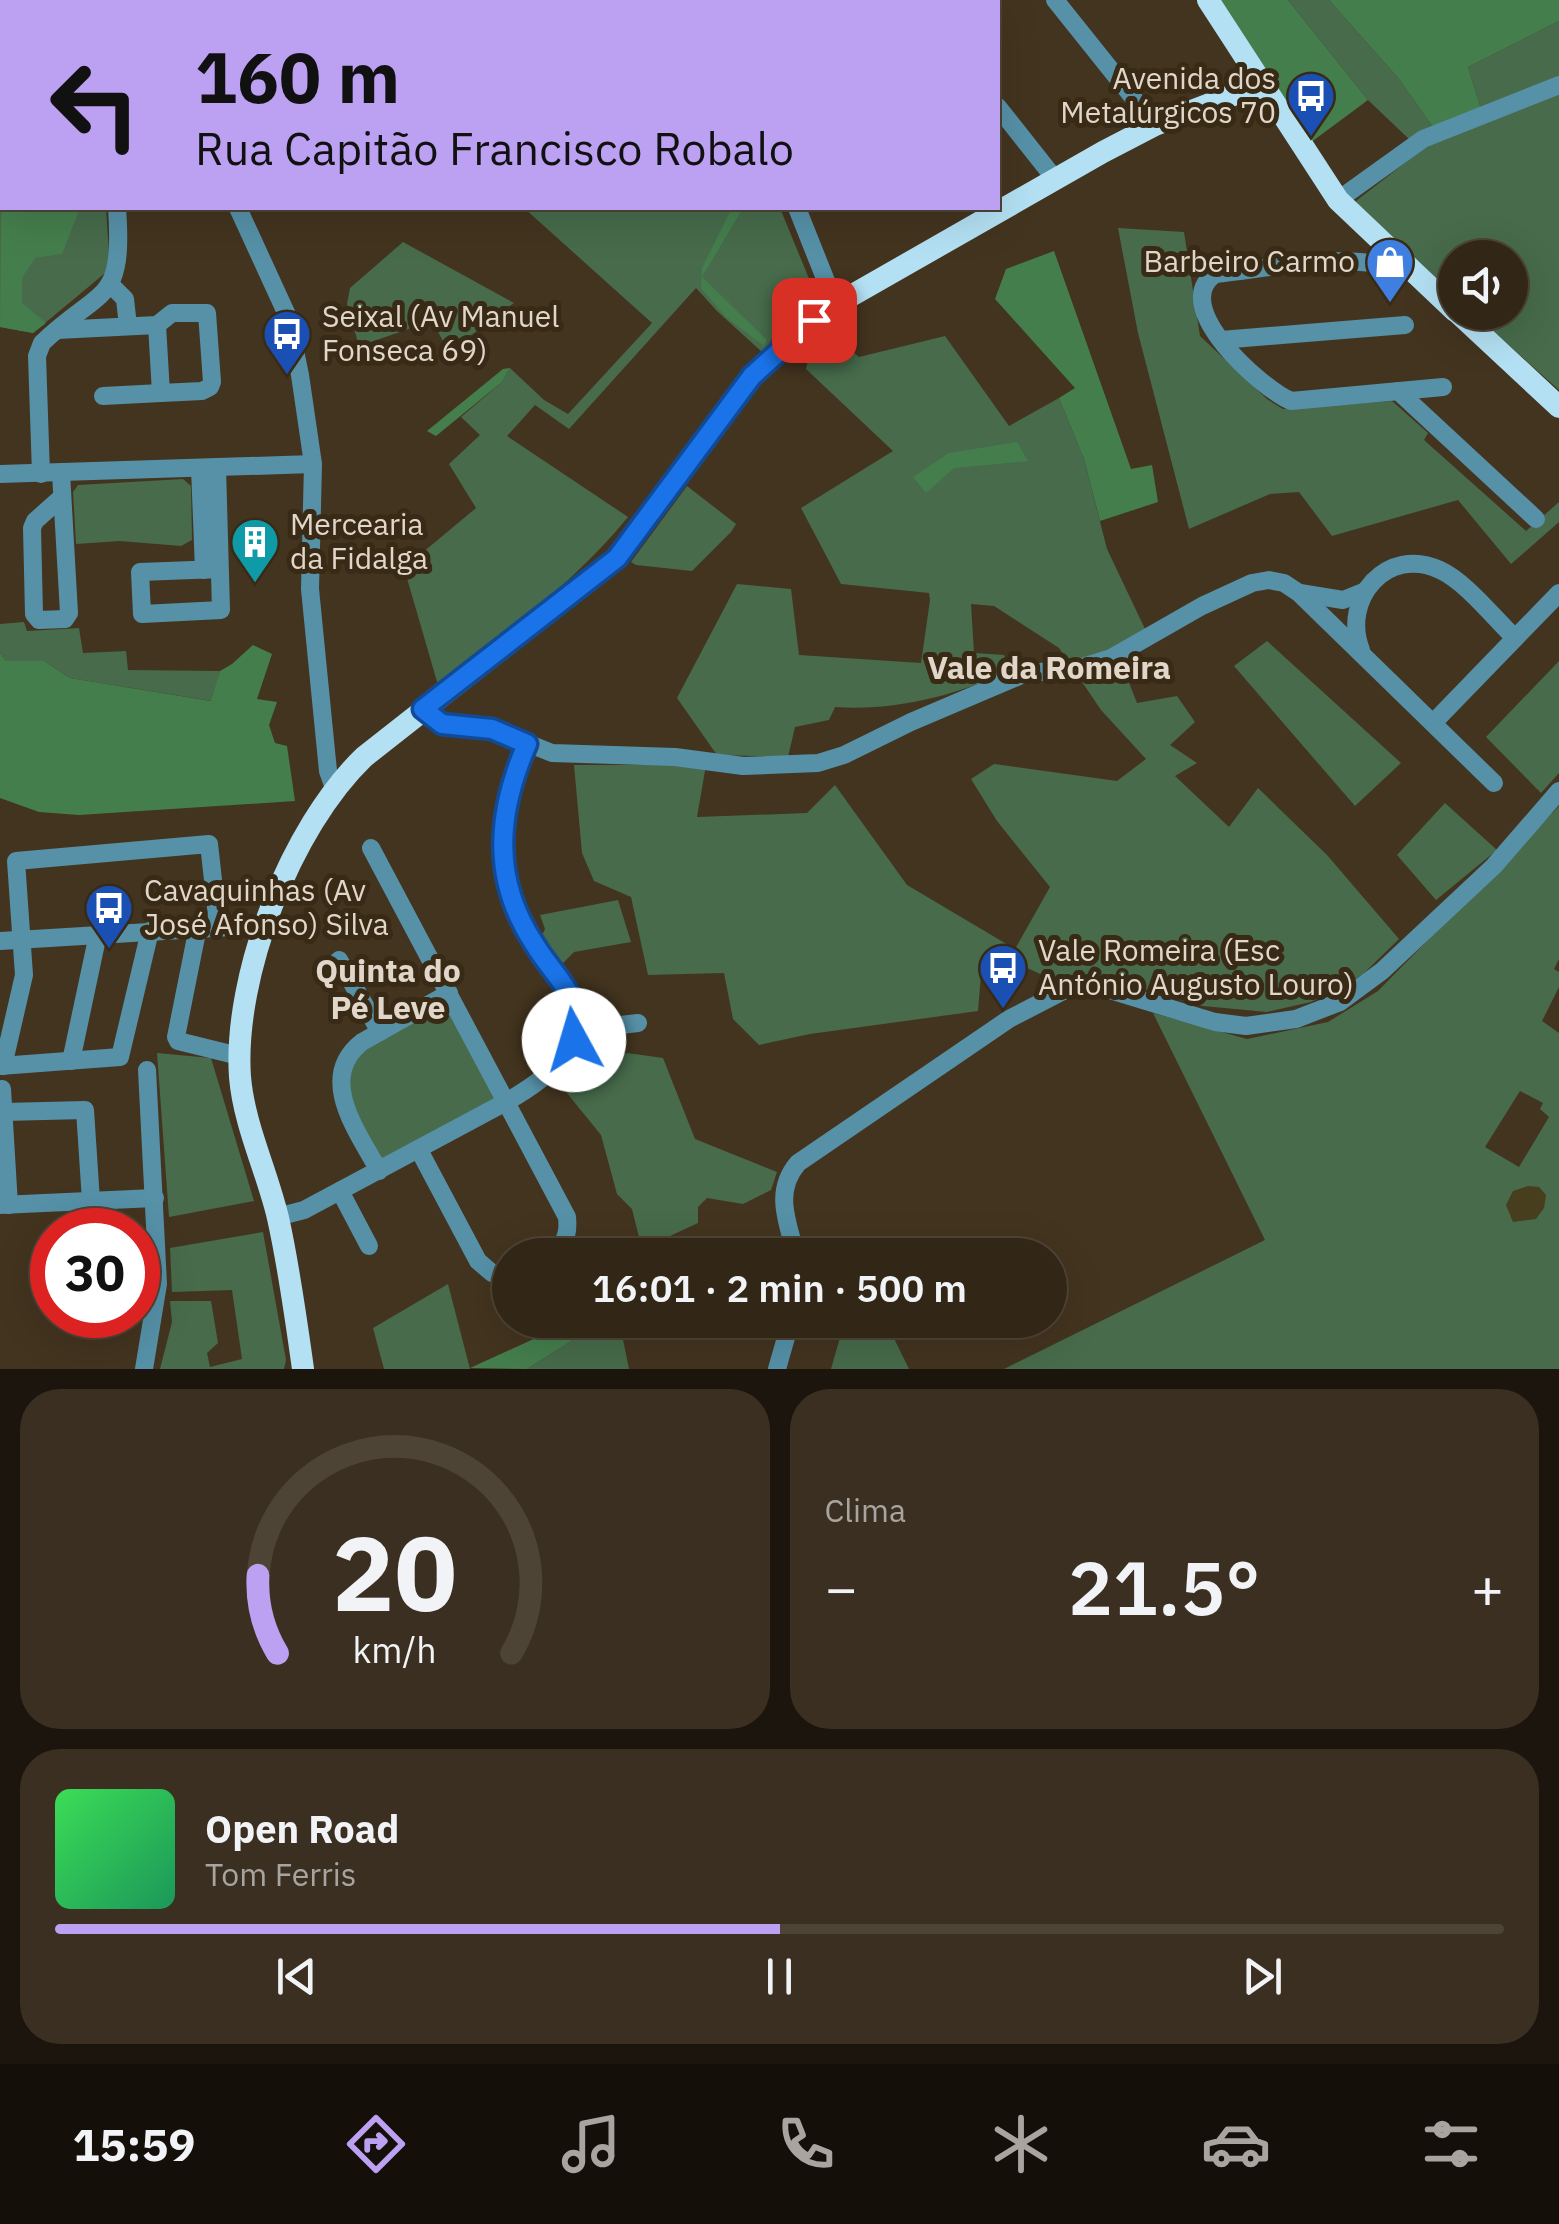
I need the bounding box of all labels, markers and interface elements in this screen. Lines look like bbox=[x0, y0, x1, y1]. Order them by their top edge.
text: 160 m bbox=[195, 31, 400, 122]
icon: left bbox=[30, 40, 160, 170]
place label: Avenida dos Metalúrgicos 70 bbox=[1060, 58, 1276, 131]
bus stop icon: Avenida dos Metalúrgicos 70 bbox=[1285, 70, 1337, 138]
text: Rua Capitão Francisco Robalo bbox=[195, 119, 794, 177]
shop icon: Barbeiro Carmo bbox=[1364, 236, 1416, 304]
map controls bbox=[1438, 240, 1528, 330]
button: sound bbox=[1438, 240, 1528, 330]
place label: Barbeiro Carmo bbox=[1144, 241, 1355, 280]
pin bbox=[772, 278, 857, 363]
icon: arrive bbox=[787, 293, 842, 348]
place label: Seixal (Av Manuel Fonseca 69) bbox=[322, 296, 559, 369]
bus stop icon: Seixal (Av Manuel Fonseca 69) bbox=[261, 308, 313, 376]
place label: Mercearia da Fidalga bbox=[290, 504, 428, 577]
building icon: Mercearia da Fidalga bbox=[229, 516, 281, 584]
district label: Vale da Romeira bbox=[927, 646, 1171, 688]
place label: Cavaquinhas (Av José Afonso) Silva bbox=[144, 870, 389, 943]
bus stop icon: Cavaquinhas (Av José Afonso) Silva bbox=[83, 882, 135, 950]
place label: Vale Romeira (Esc António Augusto Louro) bbox=[1038, 930, 1354, 1003]
bus stop icon: Vale Romeira (Esc António Augusto Louro) bbox=[977, 942, 1029, 1010]
district label: Quinta do Pé Leve bbox=[315, 949, 461, 1028]
position arrow bbox=[522, 988, 626, 1092]
speed limit sign: 30 bbox=[30, 1208, 160, 1338]
text: 16:01 · 2 min · 500 m bbox=[592, 1263, 967, 1312]
text: Clima bbox=[825, 1489, 906, 1531]
text: 20 bbox=[332, 1504, 457, 1640]
text: 21.5° bbox=[1068, 1538, 1261, 1636]
text: − bbox=[825, 1552, 858, 1623]
text: + bbox=[1471, 1552, 1504, 1623]
text: km/h bbox=[353, 1626, 437, 1673]
text: Open Road bbox=[205, 1804, 399, 1853]
text: Tom Ferris bbox=[205, 1853, 356, 1895]
icon: previous bbox=[269, 1949, 324, 2004]
icon: pause bbox=[752, 1949, 807, 2004]
icon: next bbox=[1235, 1949, 1290, 2004]
icon: directions bbox=[341, 2109, 411, 2179]
icon: music bbox=[556, 2109, 626, 2179]
icon: phone bbox=[771, 2109, 841, 2179]
icon: climate bbox=[986, 2109, 1056, 2179]
icon: car bbox=[1201, 2109, 1271, 2179]
icon: filters bbox=[1416, 2109, 1486, 2179]
text: 15:59 bbox=[73, 2115, 195, 2173]

